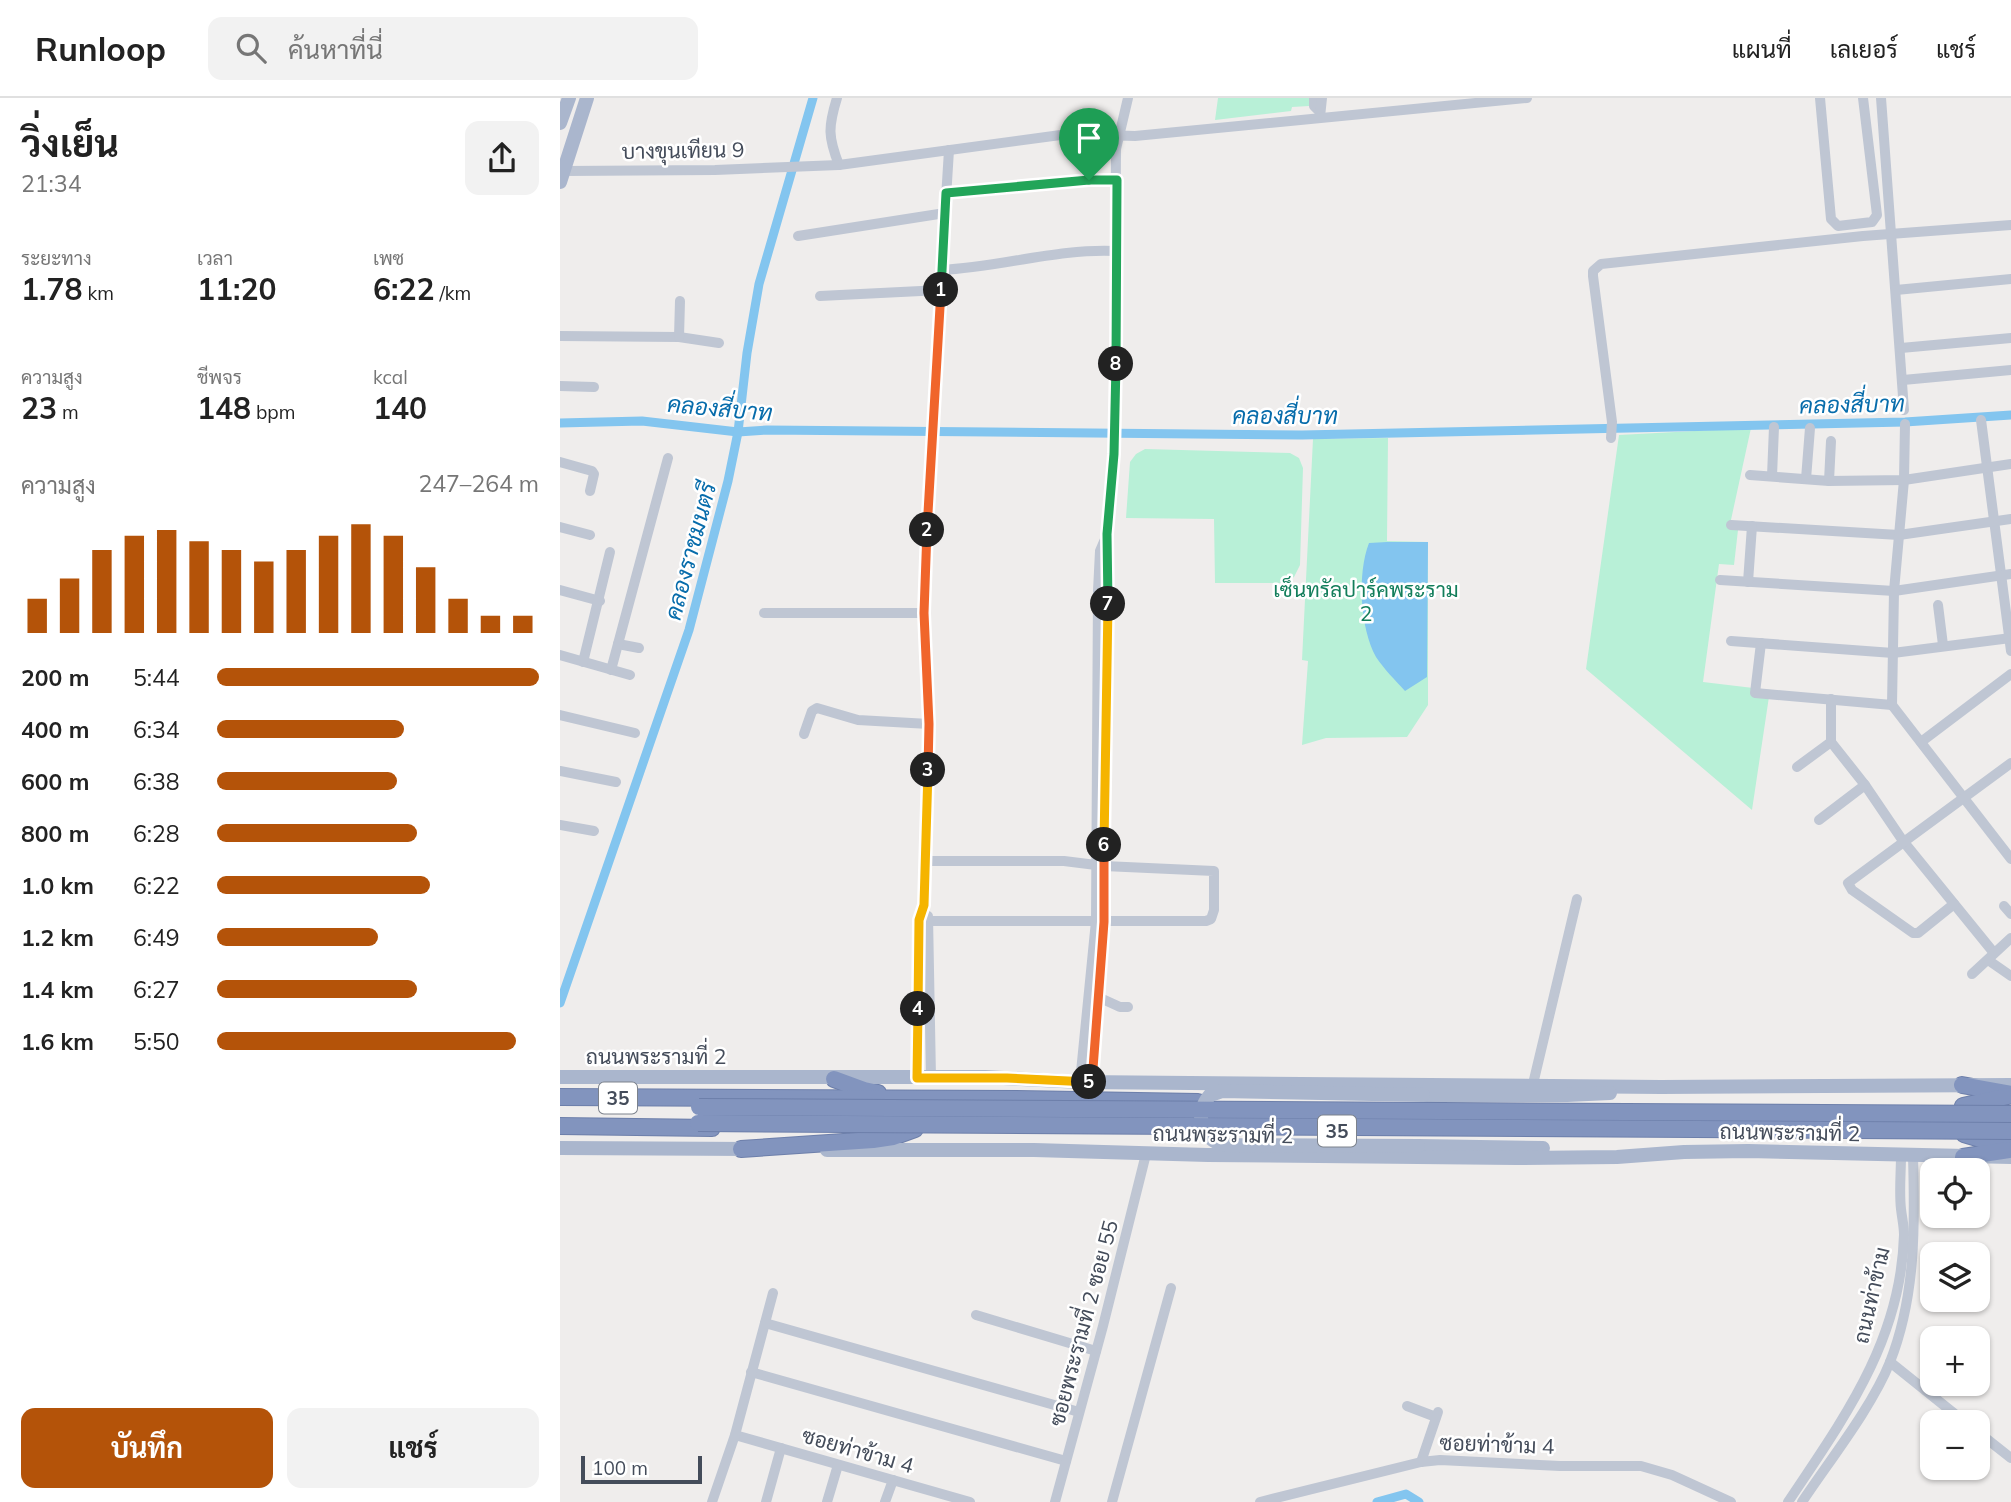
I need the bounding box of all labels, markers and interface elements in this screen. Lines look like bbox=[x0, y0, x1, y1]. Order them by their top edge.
search box bbox=[208, 17, 698, 80]
text: Runloop bbox=[35, 28, 166, 69]
icon: search bbox=[232, 29, 270, 67]
text: ค้นหาที่นี่ bbox=[288, 33, 383, 66]
text: แผนที่ bbox=[1732, 34, 1792, 64]
text: เลเยอร์ bbox=[1830, 34, 1898, 64]
text: แชร์ bbox=[1936, 34, 1976, 64]
pin bbox=[1059, 108, 1119, 180]
text: วิ่งเย็น bbox=[21, 119, 119, 167]
icon: arrive bbox=[1070, 119, 1108, 157]
button: share bbox=[465, 121, 539, 195]
street label: บางขุนเทียน 9 bbox=[621, 136, 745, 166]
text: 21:34 bbox=[21, 169, 81, 198]
text: ระยะทาง bbox=[21, 246, 92, 270]
text: เวลา bbox=[197, 246, 233, 270]
text: เพซ bbox=[373, 246, 404, 270]
text: 1.78 bbox=[21, 270, 82, 308]
text: 11:20 bbox=[197, 270, 276, 308]
text: 6:22 bbox=[373, 270, 434, 308]
pin: 1 bbox=[924, 272, 958, 308]
text: 1 bbox=[935, 277, 946, 301]
text: km bbox=[82, 281, 114, 305]
text: /km bbox=[434, 281, 471, 305]
pin: 8 bbox=[1098, 346, 1134, 382]
text: 8 bbox=[1110, 351, 1121, 375]
text: ความสูง bbox=[21, 365, 83, 389]
text: ชีพจร bbox=[197, 365, 242, 389]
text: kcal bbox=[373, 365, 408, 389]
water label: คลองสี่บาท bbox=[666, 383, 774, 427]
water label: คลองสี่บาท bbox=[1799, 383, 1905, 419]
text: 23 bbox=[21, 389, 57, 427]
text: 148 bbox=[197, 389, 251, 427]
text: 140 bbox=[373, 389, 427, 427]
water label: คลองสี่บาท bbox=[1232, 395, 1338, 430]
text: m bbox=[57, 400, 79, 424]
text: bpm bbox=[251, 400, 295, 424]
text: 247–264 m bbox=[418, 469, 539, 498]
text: ความสูง bbox=[21, 471, 96, 500]
water label: คลองราชมนตรี bbox=[658, 477, 723, 623]
pin: 2 bbox=[910, 512, 944, 548]
text: 2 bbox=[921, 517, 932, 541]
park label: เซ็นทรัลปาร์คพระราม 2 bbox=[1273, 575, 1459, 626]
pin: 7 bbox=[1090, 587, 1126, 622]
text: 7 bbox=[1102, 591, 1113, 615]
text: 200 m bbox=[21, 663, 89, 692]
text: 5:44 bbox=[133, 663, 180, 692]
text: 400 m bbox=[21, 715, 89, 744]
text: 6:34 bbox=[133, 715, 180, 744]
pin: 3 bbox=[910, 752, 946, 788]
text: 3 bbox=[922, 757, 933, 781]
text: 600 m bbox=[21, 767, 89, 796]
text: 6:38 bbox=[133, 767, 180, 796]
text: 800 m bbox=[21, 819, 89, 848]
text: 6:28 bbox=[133, 819, 180, 848]
pin: 6 bbox=[1086, 828, 1122, 862]
text: 6 bbox=[1098, 832, 1109, 856]
text: 1.0 km bbox=[21, 871, 94, 900]
text: 6:22 bbox=[133, 871, 180, 900]
text: 1.2 km bbox=[21, 923, 94, 952]
text: 6:49 bbox=[133, 923, 180, 952]
text: 1.4 km bbox=[21, 975, 94, 1004]
text: 6:27 bbox=[133, 975, 180, 1004]
pin: 4 bbox=[900, 992, 936, 1026]
text: 4 bbox=[912, 996, 923, 1020]
text: 1.6 km bbox=[21, 1027, 94, 1056]
text: 5:50 bbox=[133, 1027, 180, 1056]
street label: ถนนพระรามที่ 2 bbox=[586, 1037, 726, 1069]
pin: 5 bbox=[1072, 1065, 1106, 1100]
text: 5 bbox=[1083, 1069, 1094, 1093]
road number: 35 bbox=[599, 1082, 637, 1114]
street label: ถนนพระรามที่ 2 bbox=[1719, 1112, 1861, 1146]
street label: ถนนพระรามที่ 2 bbox=[1152, 1114, 1294, 1148]
road number: 35 bbox=[1318, 1116, 1356, 1147]
map controls bbox=[1920, 1158, 1990, 1480]
button: locate bbox=[1920, 1158, 1990, 1228]
street label: ซอยพระรามที่ 2 ซอย 55 bbox=[1037, 1216, 1123, 1429]
button: layers bbox=[1920, 1242, 1990, 1312]
street label: ถนนท่าข้าม bbox=[1847, 1244, 1895, 1346]
button: + bbox=[1920, 1326, 1990, 1396]
button: บันทึก bbox=[21, 1408, 273, 1488]
button: แชร์ bbox=[287, 1408, 539, 1488]
button: − bbox=[1920, 1410, 1990, 1480]
street label: ซอยท่าข้าม 4 bbox=[799, 1422, 917, 1478]
street label: ซอยท่าข้าม 4 bbox=[1439, 1429, 1555, 1459]
scale bar bbox=[581, 1453, 702, 1485]
text: 100 m bbox=[592, 1456, 648, 1480]

